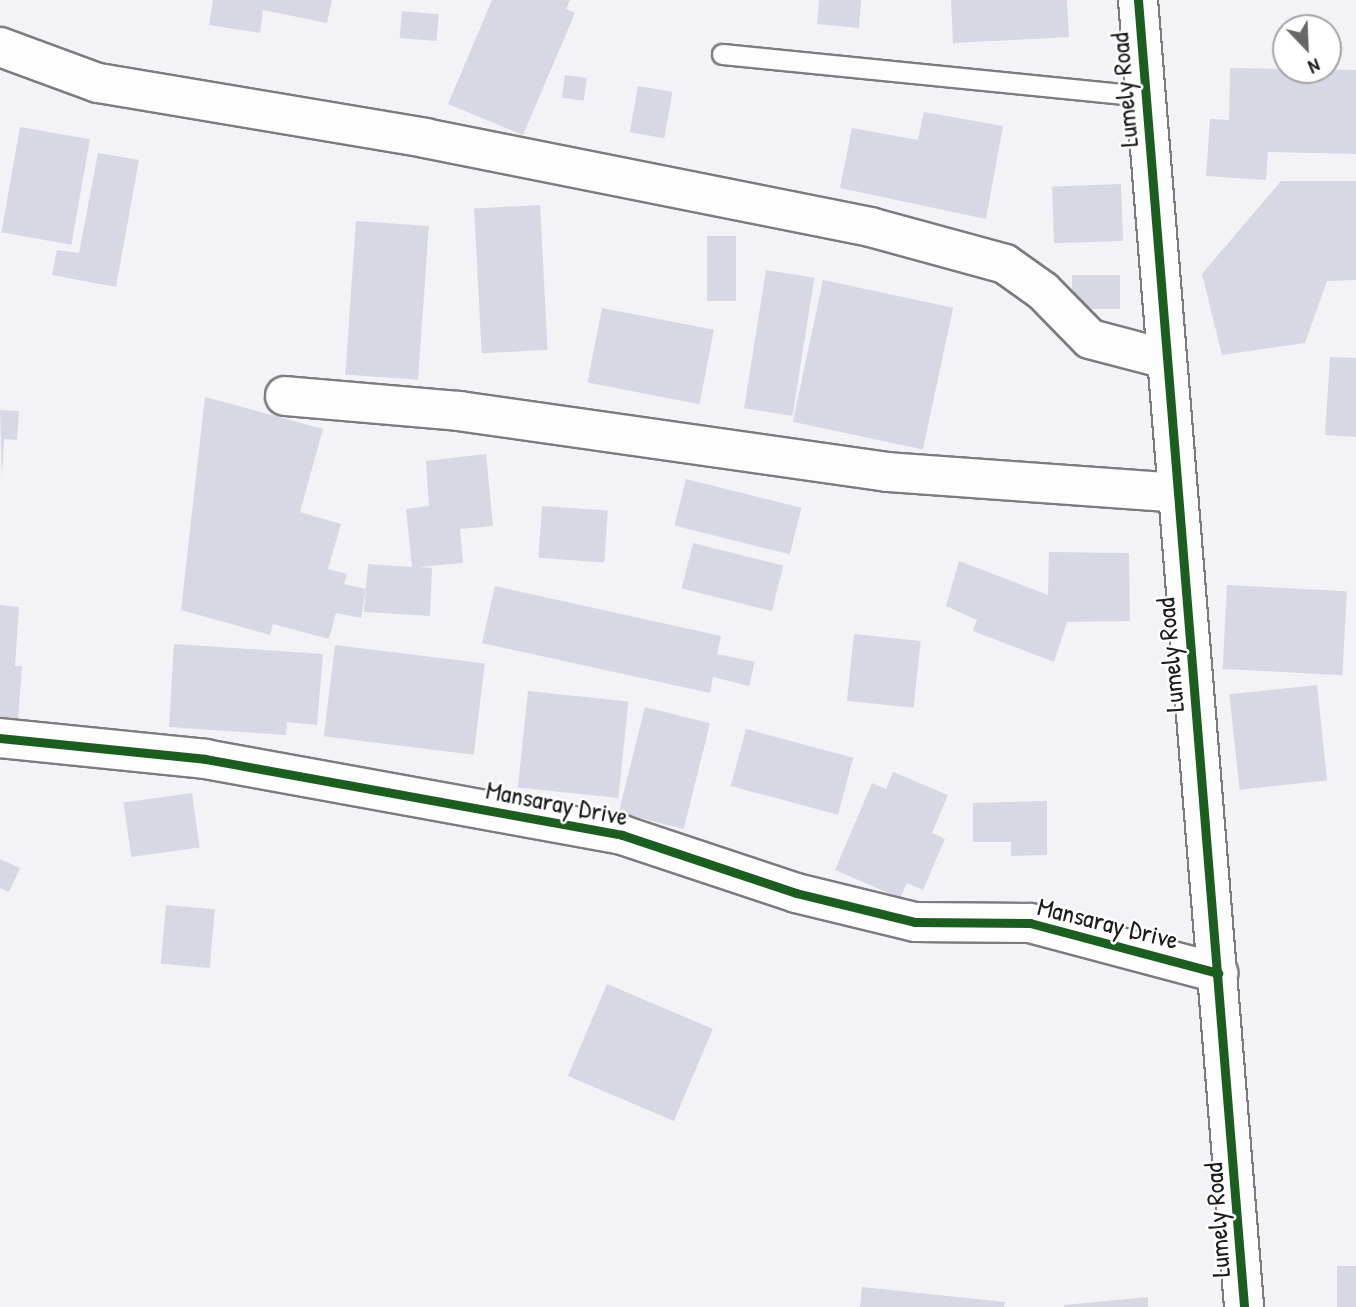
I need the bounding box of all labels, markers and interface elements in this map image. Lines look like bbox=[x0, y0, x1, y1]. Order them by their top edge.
north arrow bbox=[1272, 14, 1342, 84]
street label: Lumely Road bbox=[1103, 32, 1145, 148]
text: N bbox=[1305, 53, 1324, 80]
street label: Lumely Road bbox=[1149, 597, 1191, 713]
street label: Mansaray Drive bbox=[483, 774, 631, 832]
street label: Mansaray Drive bbox=[1034, 890, 1182, 956]
street label: Lumely Road bbox=[1197, 1162, 1237, 1278]

